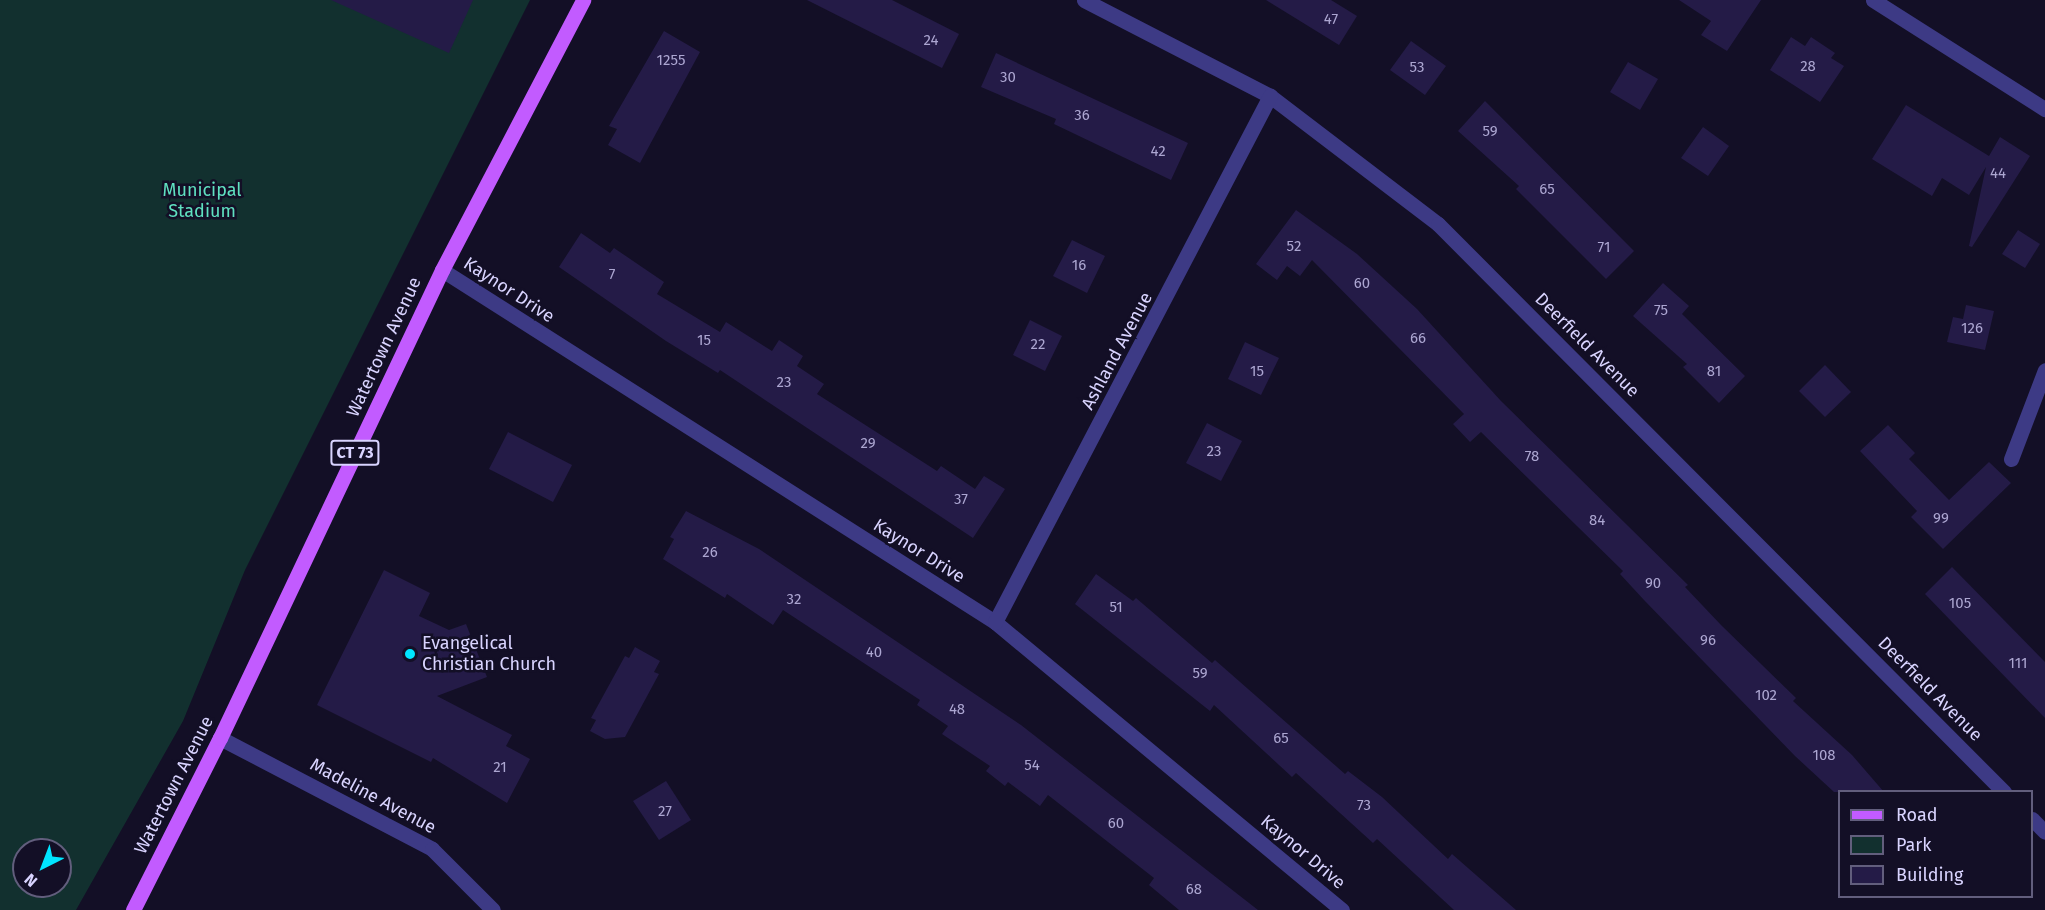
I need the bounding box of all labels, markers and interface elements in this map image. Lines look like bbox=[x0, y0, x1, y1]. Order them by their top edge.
house number: 47 bbox=[1324, 11, 1338, 29]
house number: 24 bbox=[924, 32, 938, 50]
house number: 1255 bbox=[657, 52, 685, 70]
house number: 28 bbox=[1800, 58, 1816, 76]
house number: 53 bbox=[1410, 59, 1424, 77]
house number: 30 bbox=[1000, 69, 1016, 87]
house number: 36 bbox=[1074, 107, 1090, 125]
house number: 59 bbox=[1482, 123, 1498, 141]
house number: 42 bbox=[1150, 143, 1166, 161]
house number: 44 bbox=[1990, 165, 2006, 183]
park label: Municipal Stadium bbox=[162, 180, 242, 222]
house number: 65 bbox=[1539, 181, 1555, 199]
house number: 52 bbox=[1287, 238, 1301, 256]
house number: 71 bbox=[1598, 239, 1610, 257]
street label: Kaynor Drive bbox=[460, 253, 558, 327]
house number: 16 bbox=[1072, 257, 1086, 275]
house number: 7 bbox=[609, 266, 615, 284]
street label: Watertown Avenue bbox=[342, 274, 426, 420]
house number: 60 bbox=[1354, 275, 1370, 293]
street label: Deerfield Avenue bbox=[1530, 288, 1644, 402]
street label: Ashland Avenue bbox=[1077, 289, 1157, 413]
house number: 75 bbox=[1654, 302, 1668, 320]
house number: 126 bbox=[1961, 320, 1983, 338]
house number: 66 bbox=[1410, 330, 1426, 348]
house number: 15 bbox=[697, 332, 711, 350]
house number: 22 bbox=[1031, 336, 1045, 354]
house number: 15 bbox=[1250, 363, 1264, 381]
house number: 81 bbox=[1707, 363, 1721, 381]
house number: 23 bbox=[777, 374, 791, 392]
house number: 29 bbox=[860, 435, 876, 453]
road number: CT 73 bbox=[330, 440, 380, 466]
house number: 23 bbox=[1207, 443, 1221, 461]
house number: 78 bbox=[1525, 448, 1539, 466]
house number: 37 bbox=[954, 491, 968, 509]
house number: 99 bbox=[1933, 510, 1949, 528]
house number: 84 bbox=[1589, 512, 1605, 530]
street label: Kaynor Drive bbox=[869, 514, 969, 588]
house number: 26 bbox=[702, 544, 718, 562]
house number: 90 bbox=[1645, 575, 1661, 593]
house number: 32 bbox=[787, 591, 801, 609]
house number: 105 bbox=[1949, 595, 1971, 613]
house number: 51 bbox=[1109, 599, 1123, 617]
house number: 96 bbox=[1700, 632, 1716, 650]
street label: Deerfield Avenue bbox=[1873, 632, 1987, 746]
place label: Evangelical Christian Church bbox=[422, 633, 556, 676]
house number: 40 bbox=[866, 644, 882, 662]
marker: Evangelical Christian Church bbox=[403, 647, 417, 661]
house number: 111 bbox=[2008, 655, 2028, 673]
house number: 59 bbox=[1192, 665, 1208, 683]
house number: 102 bbox=[1755, 687, 1777, 705]
house number: 48 bbox=[949, 701, 965, 719]
street label: Watertown Avenue bbox=[130, 712, 218, 858]
house number: 65 bbox=[1273, 730, 1289, 748]
house number: 108 bbox=[1812, 747, 1836, 765]
street label: Madeline Avenue bbox=[306, 754, 440, 838]
house number: 54 bbox=[1024, 757, 1040, 775]
house number: 21 bbox=[493, 759, 507, 777]
legend bbox=[1838, 790, 2033, 898]
house number: 73 bbox=[1357, 797, 1371, 815]
house number: 27 bbox=[658, 803, 672, 821]
text: Road bbox=[1896, 804, 1938, 826]
street label: Kaynor Drive bbox=[1256, 810, 1350, 894]
house number: 60 bbox=[1108, 815, 1124, 833]
text: Park bbox=[1896, 834, 1931, 856]
north arrow bbox=[12, 838, 72, 898]
text: Building bbox=[1896, 864, 1963, 886]
text: N bbox=[21, 870, 41, 891]
house number: 68 bbox=[1186, 881, 1202, 899]

